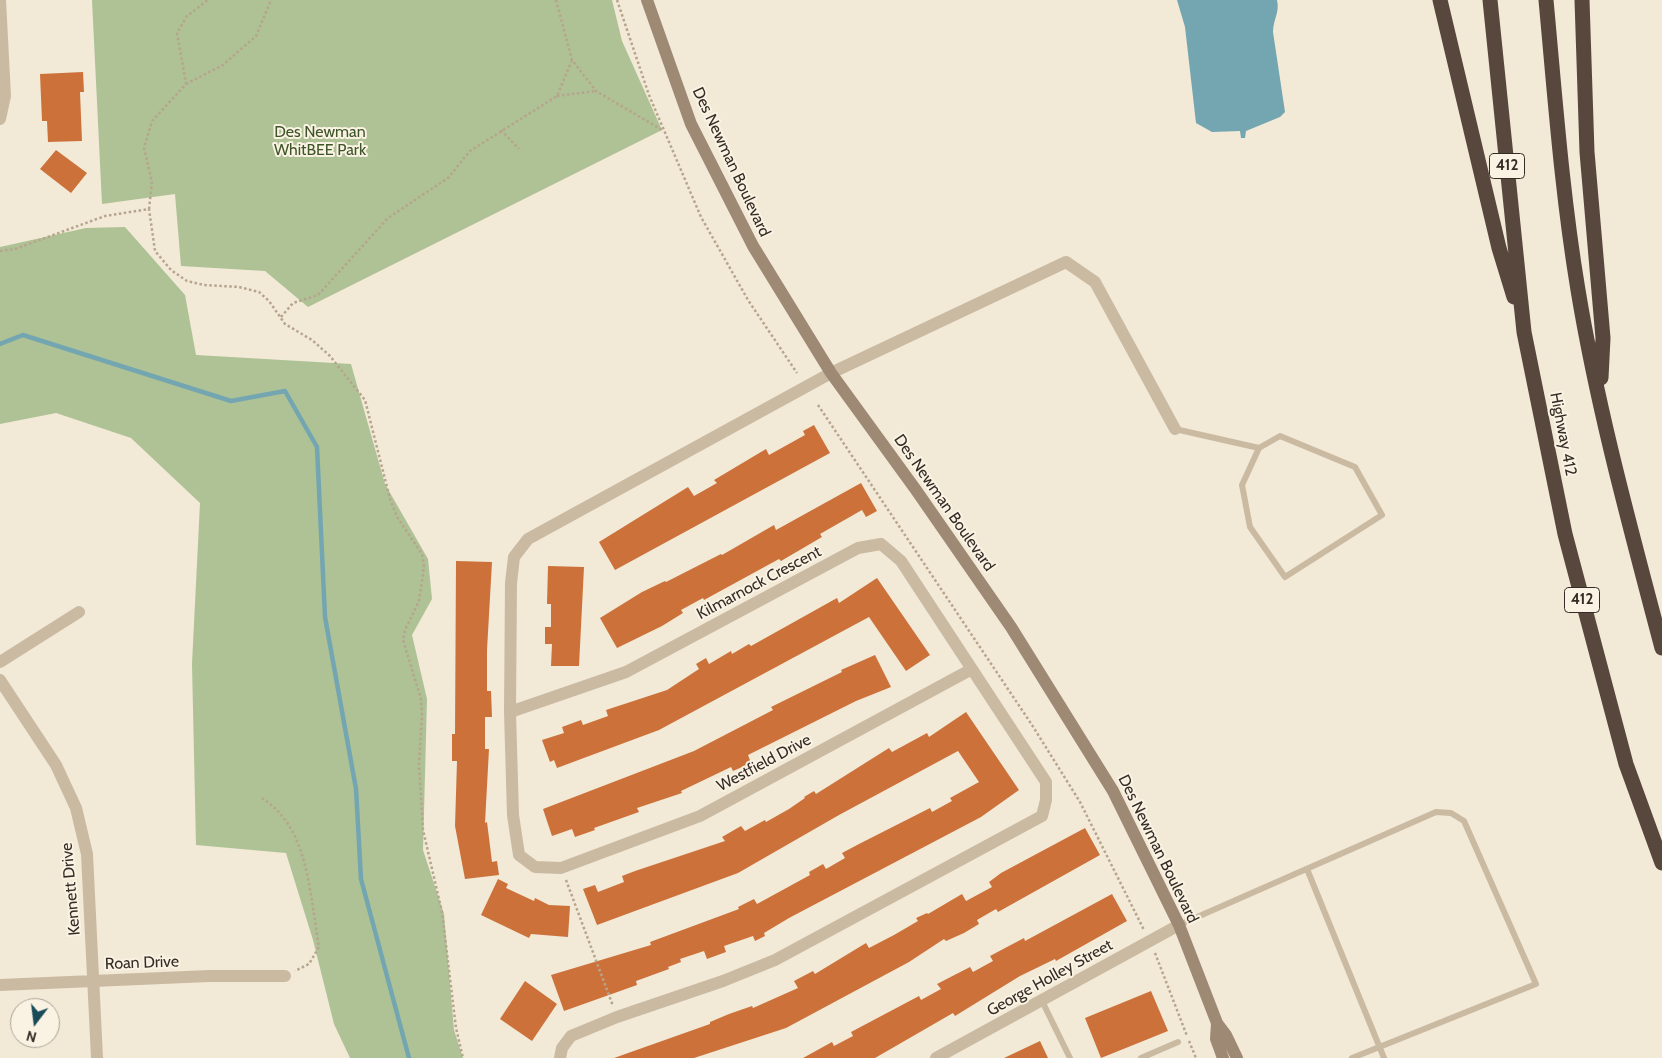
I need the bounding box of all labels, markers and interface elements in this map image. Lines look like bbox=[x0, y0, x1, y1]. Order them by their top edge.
street label: Des Newman Boulevard bbox=[688, 84, 774, 240]
park label: Des Newman WhitBEE Park bbox=[274, 122, 366, 160]
road number: 412 bbox=[1490, 154, 1524, 178]
street label: Highway 412 bbox=[1546, 391, 1580, 477]
street label: Des Newman Boulevard bbox=[889, 431, 999, 575]
street label: Kilmarnock Crescent bbox=[694, 542, 824, 624]
road number: 412 bbox=[1564, 588, 1600, 612]
street label: Westfield Drive bbox=[714, 730, 814, 796]
street label: Des Newman Boulevard bbox=[1114, 772, 1202, 926]
street label: Kennett Drive bbox=[57, 842, 85, 936]
street label: George Holley Street bbox=[984, 936, 1116, 1020]
street label: Roan Drive bbox=[105, 952, 179, 974]
north arrow bbox=[10, 998, 60, 1048]
text: N bbox=[24, 1027, 38, 1046]

